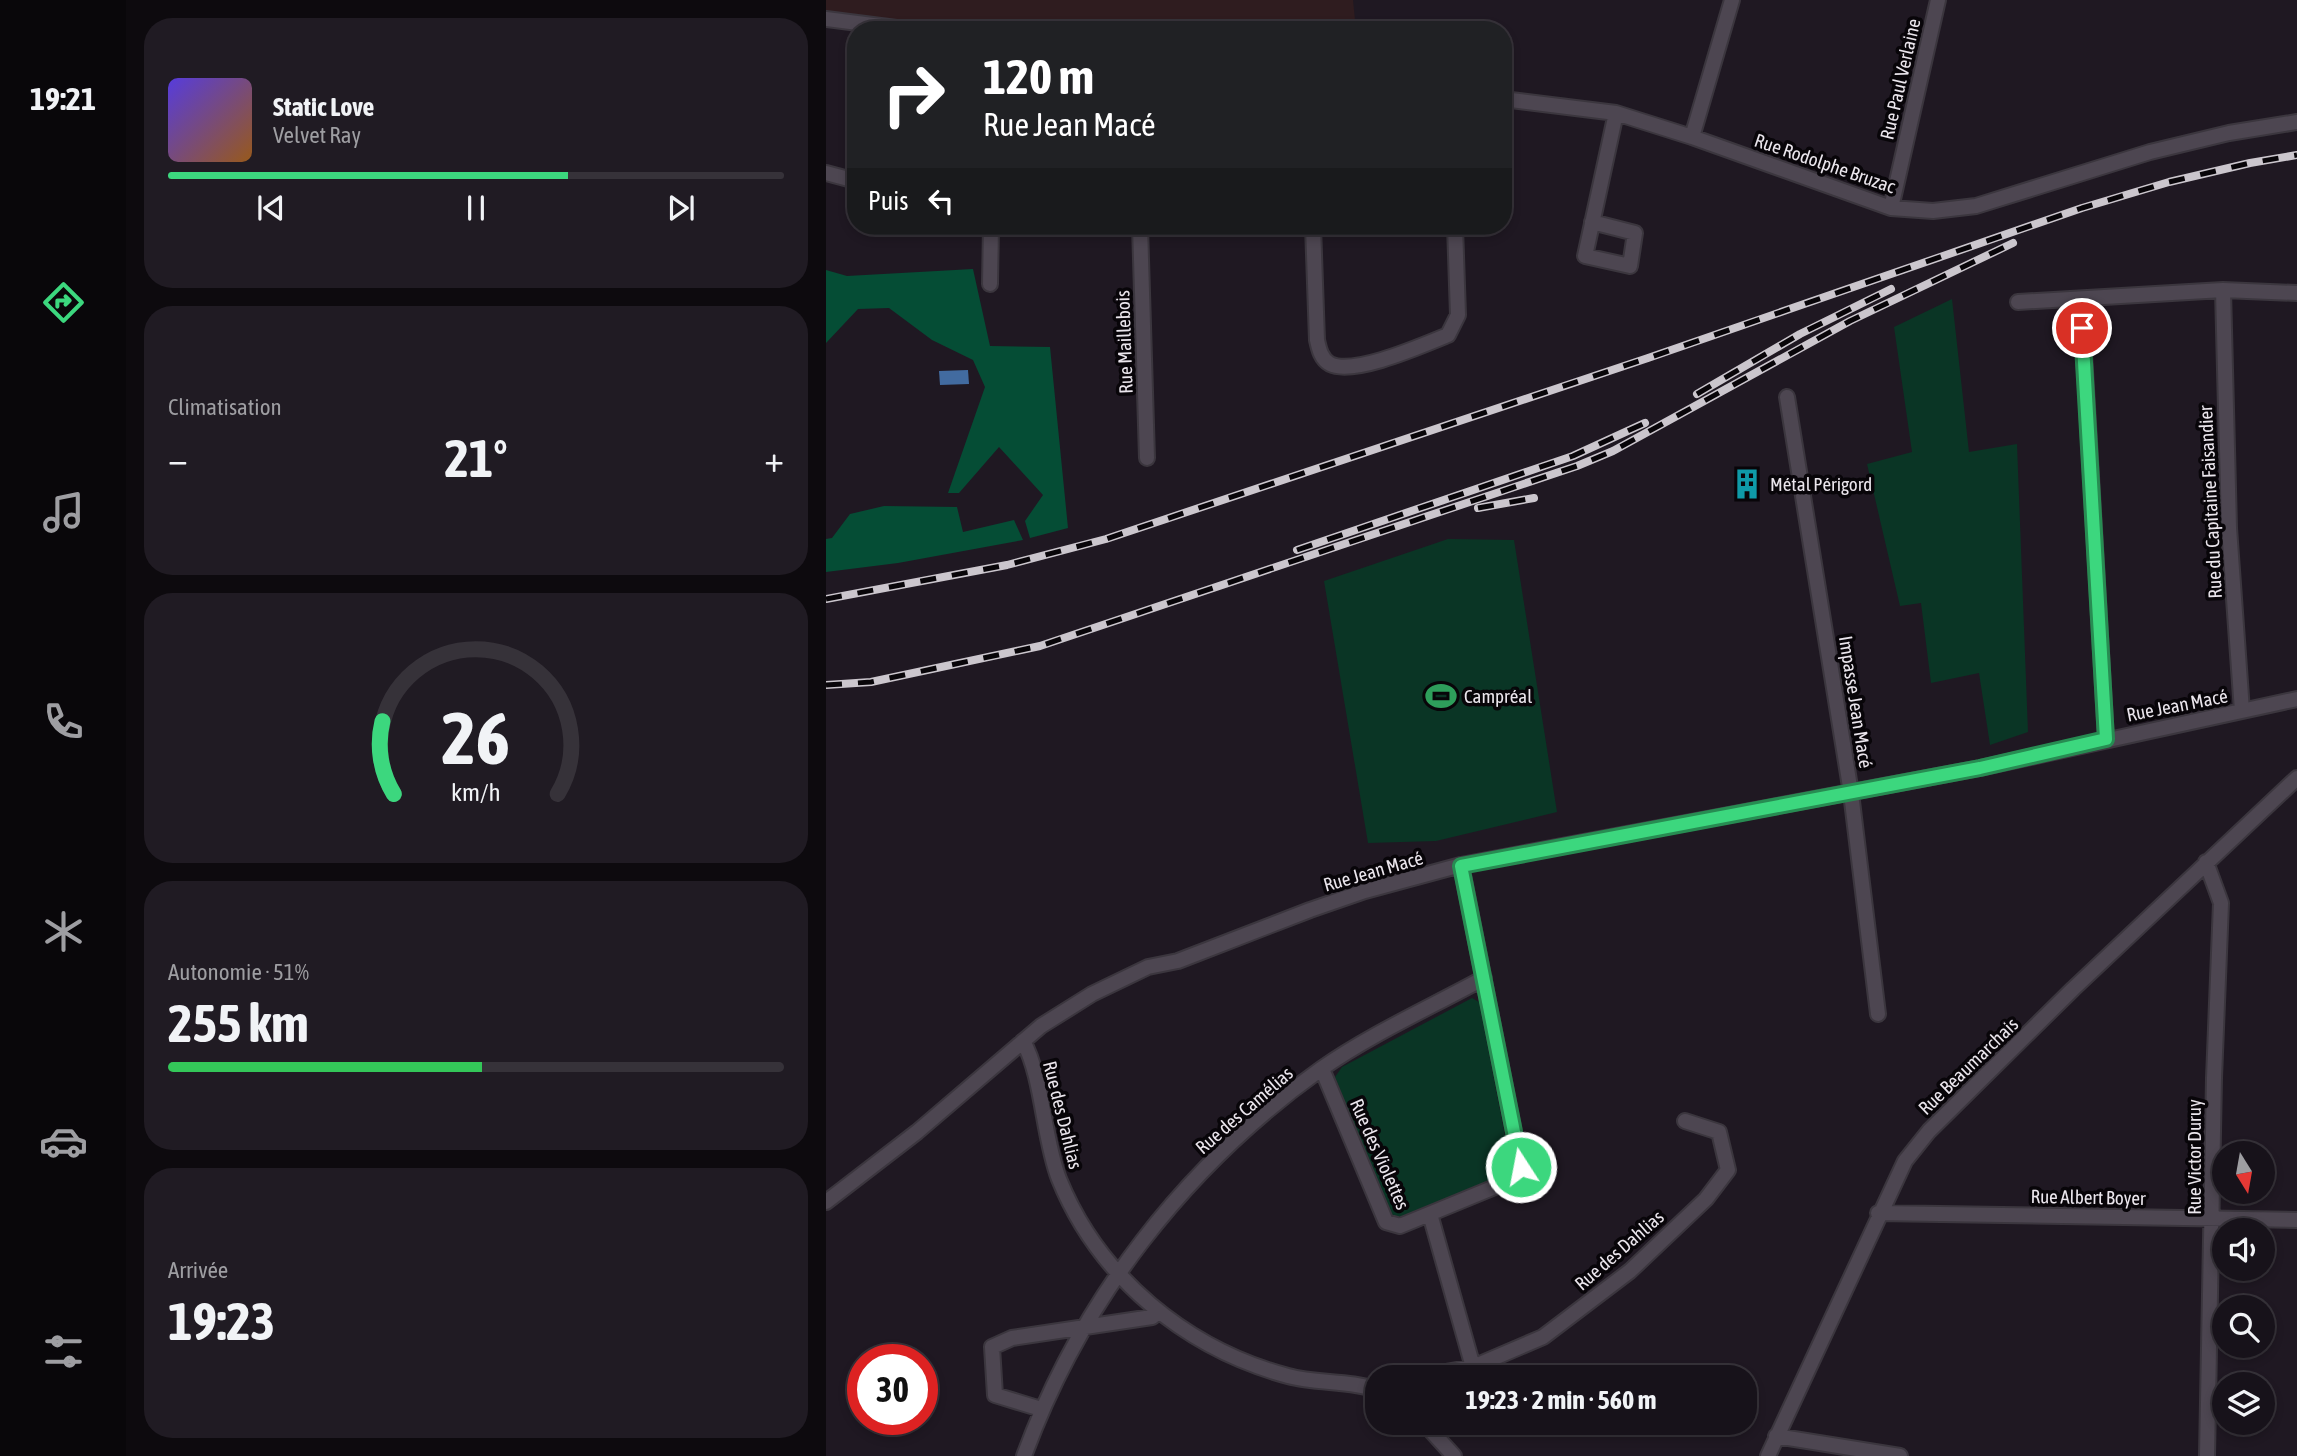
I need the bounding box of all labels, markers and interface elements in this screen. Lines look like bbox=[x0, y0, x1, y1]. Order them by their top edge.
street label: Rue Paul Verlaine bbox=[1875, 16, 1925, 142]
text: 120 m bbox=[983, 48, 1094, 104]
icon: right bbox=[868, 49, 959, 140]
text: 19:21 bbox=[30, 80, 96, 117]
text: Static Love bbox=[273, 92, 374, 122]
text: Rue Jean Macé bbox=[983, 106, 1156, 143]
text: Velvet Ray bbox=[273, 122, 361, 148]
street label: Rue Rodolphe Bruzac bbox=[1752, 129, 1899, 198]
icon: left bbox=[922, 182, 960, 220]
text: Puis bbox=[868, 186, 908, 216]
icon: previous bbox=[252, 189, 290, 227]
icon: pause bbox=[457, 189, 495, 227]
icon: next bbox=[662, 189, 700, 227]
icon: directions bbox=[39, 278, 88, 327]
street label: Rue Maillebois bbox=[1111, 290, 1137, 394]
pin bbox=[2052, 298, 2112, 358]
icon: arrive bbox=[2063, 309, 2101, 347]
text: Climatisation bbox=[168, 394, 282, 420]
street label: Rue du Capitaine Faisandier bbox=[2194, 404, 2226, 599]
text: 21° bbox=[444, 428, 508, 488]
text: − bbox=[168, 437, 188, 480]
text: + bbox=[764, 437, 784, 480]
building icon: Métal Périgord bbox=[1730, 467, 1764, 501]
place label: Métal Périgord bbox=[1770, 473, 1872, 495]
icon: music bbox=[39, 488, 88, 537]
street label: Impasse Jean Macé bbox=[1835, 634, 1877, 770]
sports icon: Campréal bbox=[1424, 679, 1458, 713]
street label: Rue Jean Macé bbox=[2125, 684, 2229, 726]
place label: Campréal bbox=[1464, 685, 1532, 707]
text: 26 bbox=[442, 696, 510, 779]
icon: phone bbox=[39, 697, 88, 746]
text: km/h bbox=[451, 778, 501, 806]
street label: Rue Jean Macé bbox=[1321, 846, 1425, 896]
icon: climate bbox=[39, 907, 88, 956]
text: Autonomie · 51% bbox=[168, 959, 309, 985]
text: 255 km bbox=[168, 993, 309, 1053]
street label: Rue Beaumarchais bbox=[1914, 1013, 2023, 1119]
street label: Rue des Dahlias bbox=[1039, 1059, 1087, 1172]
street label: Rue des Camélias bbox=[1191, 1062, 1297, 1158]
street label: Rue des Violettes bbox=[1346, 1095, 1414, 1213]
street label: Rue Victor Duruy bbox=[2183, 1099, 2205, 1215]
icon: car bbox=[39, 1117, 88, 1166]
position arrow bbox=[1484, 1130, 1558, 1204]
north arrow bbox=[2212, 1141, 2275, 1204]
map controls bbox=[2212, 1141, 2275, 1435]
street label: Rue Albert Boyer bbox=[2030, 1185, 2146, 1209]
street label: Rue des Dahlias bbox=[1570, 1205, 1668, 1295]
button: sound bbox=[2212, 1218, 2275, 1281]
text: Arrivée bbox=[168, 1257, 228, 1283]
text: 19:23 bbox=[168, 1291, 275, 1351]
button: search bbox=[2212, 1295, 2275, 1358]
icon: filters bbox=[39, 1327, 88, 1376]
speed limit sign: 30 bbox=[847, 1344, 938, 1435]
button: layers bbox=[2212, 1372, 2275, 1435]
text: 19:23 · 2 min · 560 m bbox=[1466, 1385, 1656, 1415]

